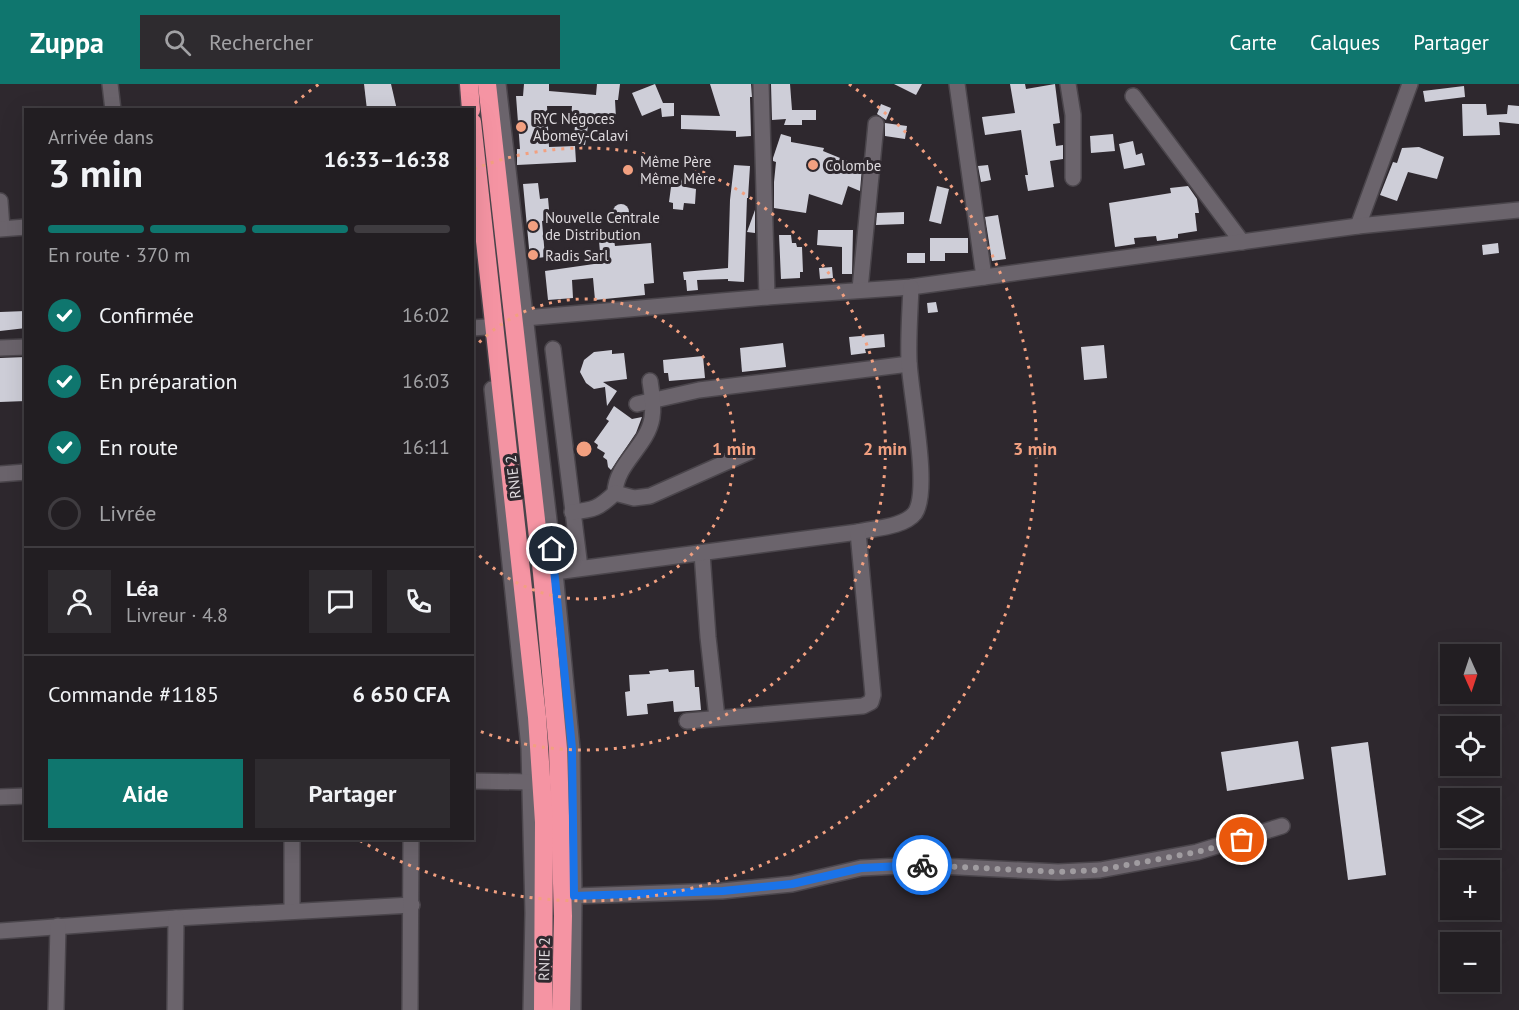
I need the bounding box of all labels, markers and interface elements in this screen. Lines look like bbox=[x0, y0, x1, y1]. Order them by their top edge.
search box bbox=[140, 15, 560, 69]
text: Zuppa bbox=[30, 24, 104, 61]
icon: search bbox=[161, 26, 194, 59]
text: Rechercher bbox=[209, 28, 313, 56]
text: Carte bbox=[1230, 29, 1277, 56]
text: Calques bbox=[1310, 29, 1380, 56]
text: Partager bbox=[1413, 29, 1489, 56]
place label: RYC Négoces Abomey-Calavi bbox=[533, 109, 629, 145]
marker: RYC Négoces Abomey-Calavi bbox=[514, 120, 528, 134]
text: Arrivée dans bbox=[48, 124, 154, 150]
text: 16:33–16:38 bbox=[324, 145, 450, 173]
text: 3 min bbox=[48, 147, 143, 198]
place label: Même Père Même Mère bbox=[640, 152, 716, 188]
place label: Colombe bbox=[825, 156, 881, 175]
marker: Colombe bbox=[806, 158, 820, 172]
marker: Même Père Même Mère bbox=[621, 163, 635, 177]
place label: Nouvelle Centrale de Distribution bbox=[545, 208, 660, 244]
marker: Nouvelle Centrale de Distribution bbox=[526, 219, 540, 233]
text: En route · 370 m bbox=[48, 242, 190, 268]
place label: Radis Sarl bbox=[545, 246, 609, 265]
marker: Radis Sarl bbox=[526, 248, 540, 262]
icon: check bbox=[48, 299, 81, 332]
text: Confirmée bbox=[99, 301, 194, 329]
text: 16:02 bbox=[402, 302, 450, 328]
icon: check bbox=[48, 365, 81, 398]
text: En préparation bbox=[99, 367, 238, 395]
text: 16:03 bbox=[402, 368, 450, 394]
icon: check bbox=[48, 431, 81, 464]
text: En route bbox=[99, 433, 178, 461]
text: 16:11 bbox=[402, 434, 450, 460]
text: 1 min bbox=[712, 437, 756, 460]
text: 2 min bbox=[863, 437, 907, 460]
text: 3 min bbox=[1013, 437, 1057, 460]
centre of rings bbox=[574, 439, 594, 459]
street label: RNIE 2 bbox=[501, 454, 525, 500]
text: Livrée bbox=[99, 499, 156, 527]
pin bbox=[526, 523, 577, 574]
icon: home bbox=[535, 532, 568, 565]
button: person bbox=[48, 570, 111, 633]
button: chat bbox=[309, 570, 372, 633]
button: phone bbox=[387, 570, 450, 633]
text: Léa bbox=[126, 574, 159, 602]
text: Livreur · 4.8 bbox=[126, 602, 228, 628]
north arrow bbox=[1440, 644, 1500, 704]
map controls bbox=[1440, 644, 1500, 992]
text: Commande #1185 bbox=[48, 680, 219, 708]
text: 6 650 CFA bbox=[352, 680, 450, 708]
button: locate bbox=[1440, 716, 1500, 776]
button: Aide bbox=[48, 759, 243, 828]
button: Partager bbox=[255, 759, 450, 828]
button: layers bbox=[1440, 788, 1500, 848]
pin bbox=[1216, 814, 1267, 865]
icon: bag bbox=[1225, 823, 1258, 856]
courier bbox=[892, 835, 952, 895]
icon: bike bbox=[906, 849, 939, 882]
button: + bbox=[1440, 860, 1500, 920]
button: − bbox=[1440, 932, 1500, 992]
street label: RNIE 2 bbox=[534, 937, 554, 981]

